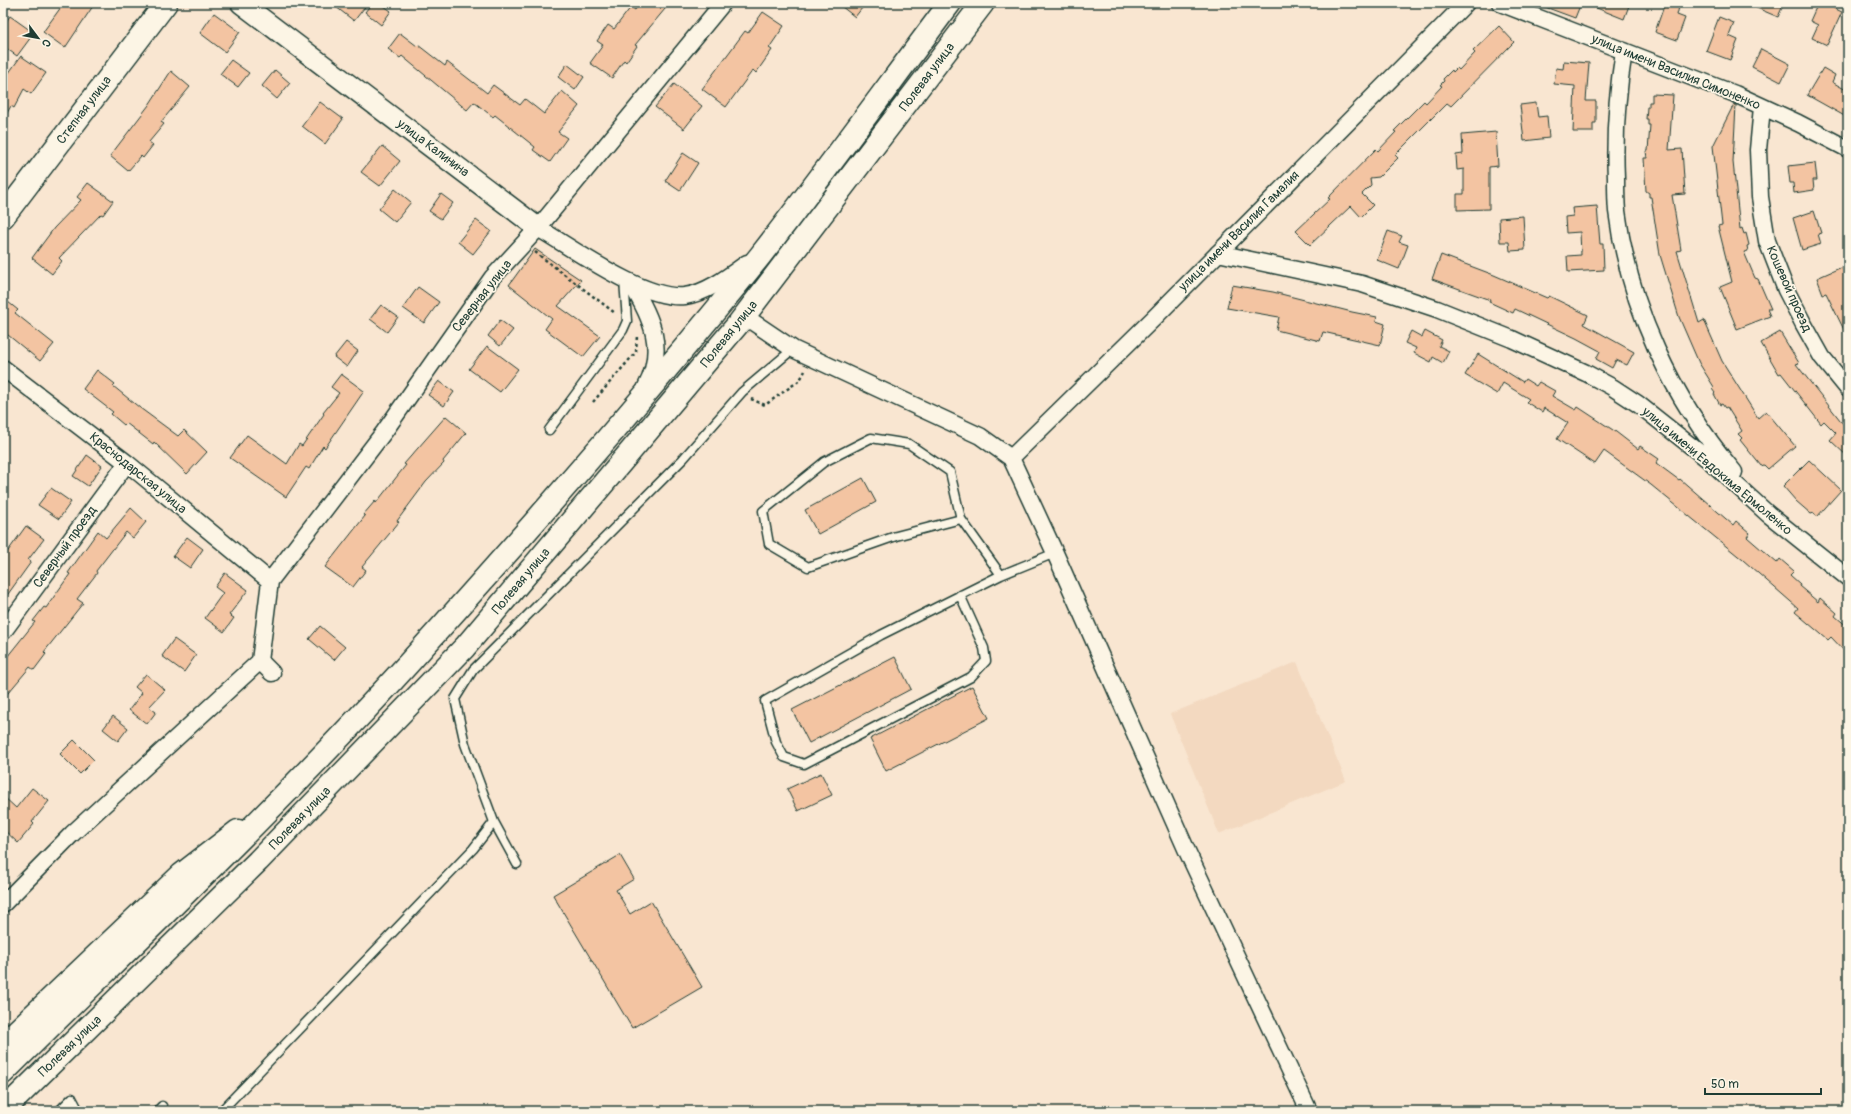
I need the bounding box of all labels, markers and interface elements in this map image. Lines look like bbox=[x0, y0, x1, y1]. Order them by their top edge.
north arrow bbox=[18, 18, 58, 58]
street label: улица имени Василия Симоненко bbox=[1588, 30, 1763, 113]
text: С bbox=[39, 37, 53, 50]
street label: Полевая улица bbox=[896, 40, 958, 114]
street label: Степная улица bbox=[53, 73, 115, 147]
street label: улица Калинина bbox=[393, 115, 472, 180]
street label: улица имени Василия Гамалия bbox=[1175, 167, 1303, 295]
street label: Кошевой проезд bbox=[1763, 243, 1815, 335]
street label: Северная улица bbox=[449, 257, 515, 335]
street label: Полевая улица bbox=[697, 297, 761, 371]
street label: улица имени Евдокима Ермоленко bbox=[1638, 403, 1795, 538]
street label: Краснодарская улица bbox=[86, 429, 190, 517]
street label: Северный проезд bbox=[30, 503, 100, 591]
street label: Полевая улица bbox=[489, 545, 553, 617]
street label: Полевая улица bbox=[266, 783, 334, 853]
street label: Полевая улица bbox=[35, 1012, 105, 1080]
scale bar bbox=[1705, 1070, 1821, 1096]
text: 50 m bbox=[1711, 1077, 1739, 1092]

